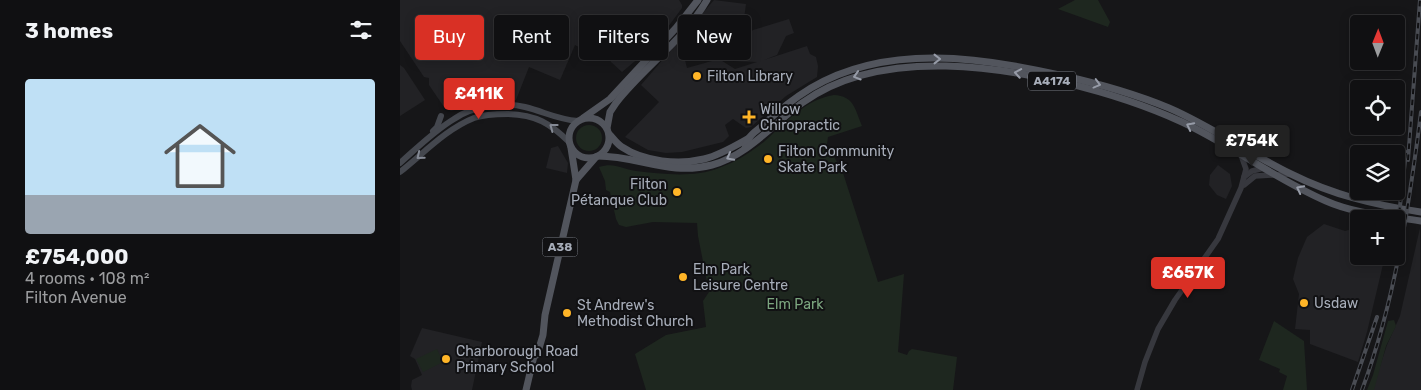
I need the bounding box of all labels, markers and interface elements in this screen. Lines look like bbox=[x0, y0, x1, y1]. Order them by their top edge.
chip: Buy bbox=[415, 15, 484, 60]
chip: Rent bbox=[494, 15, 569, 60]
chip: Filters bbox=[579, 15, 668, 60]
chip: New bbox=[678, 15, 751, 60]
north arrow bbox=[1350, 15, 1405, 70]
map controls bbox=[1350, 15, 1405, 265]
icon: filters bbox=[347, 16, 375, 44]
text: 3 homes bbox=[25, 18, 113, 43]
one-way arrow bbox=[933, 53, 941, 64]
place label: Filton Library bbox=[707, 68, 793, 85]
one-way arrow bbox=[1014, 69, 1023, 79]
marker: Filton Library bbox=[691, 70, 703, 82]
one-way arrow bbox=[854, 71, 862, 81]
road number: A4174 bbox=[1028, 72, 1076, 90]
pin: £411K bbox=[444, 78, 514, 120]
one-way arrow bbox=[1092, 78, 1101, 89]
button: locate bbox=[1350, 80, 1405, 135]
text: £411K bbox=[455, 84, 503, 103]
place label: Willow Chiropractic bbox=[760, 101, 840, 134]
marker: Willow Chiropractic bbox=[742, 110, 756, 124]
icon: home bbox=[155, 111, 245, 201]
one-way arrow bbox=[1186, 122, 1195, 133]
pin: £754K bbox=[1217, 124, 1287, 167]
one-way arrow bbox=[550, 125, 559, 133]
text: £754K bbox=[1226, 131, 1278, 150]
place label: Filton Community Skate Park bbox=[778, 143, 894, 176]
button: layers bbox=[1350, 145, 1405, 200]
one-way arrow bbox=[417, 151, 426, 159]
one-way arrow bbox=[726, 151, 735, 161]
marker: Filton Community Skate Park bbox=[762, 153, 774, 165]
place label: Filton Pétanque Club bbox=[571, 176, 667, 209]
one-way arrow bbox=[1296, 185, 1305, 195]
marker: Filton Pétanque Club bbox=[671, 186, 683, 198]
button: + bbox=[1350, 210, 1405, 265]
road number: A38 bbox=[542, 238, 578, 256]
text: £754,000 bbox=[25, 244, 128, 269]
pin: £657K bbox=[1153, 256, 1223, 299]
place label: Elm Park Leisure Centre bbox=[693, 261, 788, 294]
text: £657K bbox=[1162, 263, 1214, 282]
text: 4 rooms · 108 m² bbox=[25, 269, 149, 288]
marker: Elm Park Leisure Centre bbox=[677, 271, 689, 283]
text: Filton Avenue bbox=[25, 288, 127, 307]
place label: Usdaw bbox=[1314, 295, 1358, 312]
park label: Elm Park bbox=[767, 296, 824, 313]
place label: St Andrew's Methodist Church bbox=[577, 297, 693, 330]
marker: Usdaw bbox=[1298, 297, 1310, 309]
marker: St Andrew's Methodist Church bbox=[561, 307, 573, 319]
place label: Charborough Road Primary School bbox=[456, 343, 578, 376]
marker: Charborough Road Primary School bbox=[440, 353, 452, 365]

